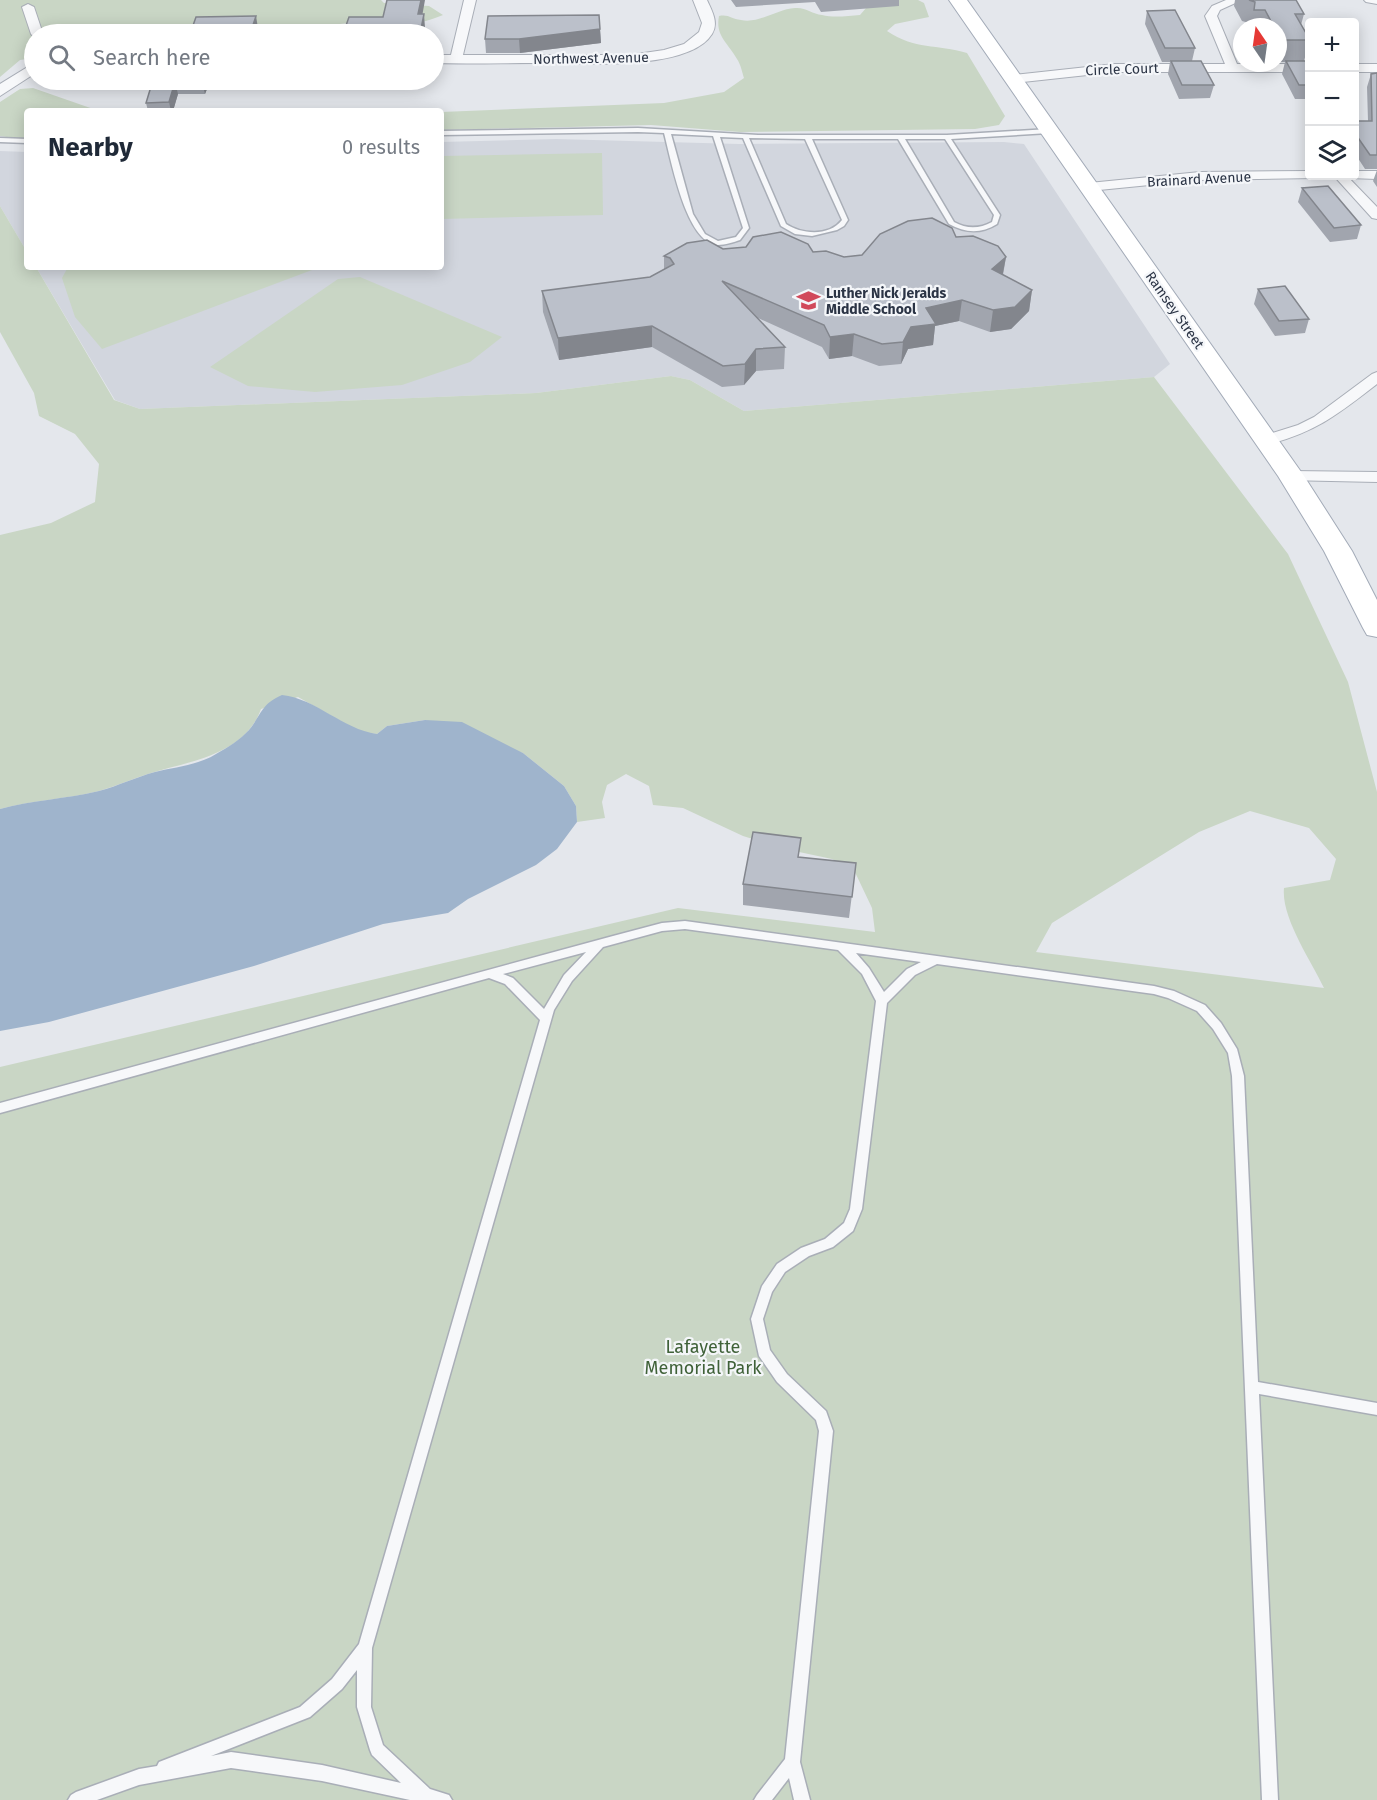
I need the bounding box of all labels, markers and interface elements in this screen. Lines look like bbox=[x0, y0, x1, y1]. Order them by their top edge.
north arrow bbox=[1233, 18, 1287, 72]
map controls bbox=[1305, 18, 1359, 180]
button: + bbox=[1305, 18, 1359, 72]
search box bbox=[24, 24, 444, 90]
icon: search bbox=[45, 41, 78, 74]
text: Search here bbox=[93, 44, 211, 71]
street label: Northwest Avenue bbox=[533, 49, 649, 68]
street label: Circle Court bbox=[1085, 60, 1160, 79]
button: − bbox=[1305, 72, 1359, 126]
button: layers bbox=[1305, 126, 1359, 180]
text: Nearby bbox=[48, 132, 133, 163]
text: 0 results bbox=[342, 135, 420, 159]
street label: Brainard Avenue bbox=[1146, 168, 1252, 191]
street label: Ramsey Street bbox=[1142, 268, 1208, 353]
place label: Luther Nick Jeralds Middle School bbox=[826, 285, 946, 318]
school or university icon: Luther Nick Jeralds Middle School bbox=[795, 288, 821, 314]
park label: Lafayette Memorial Park bbox=[645, 1336, 762, 1379]

